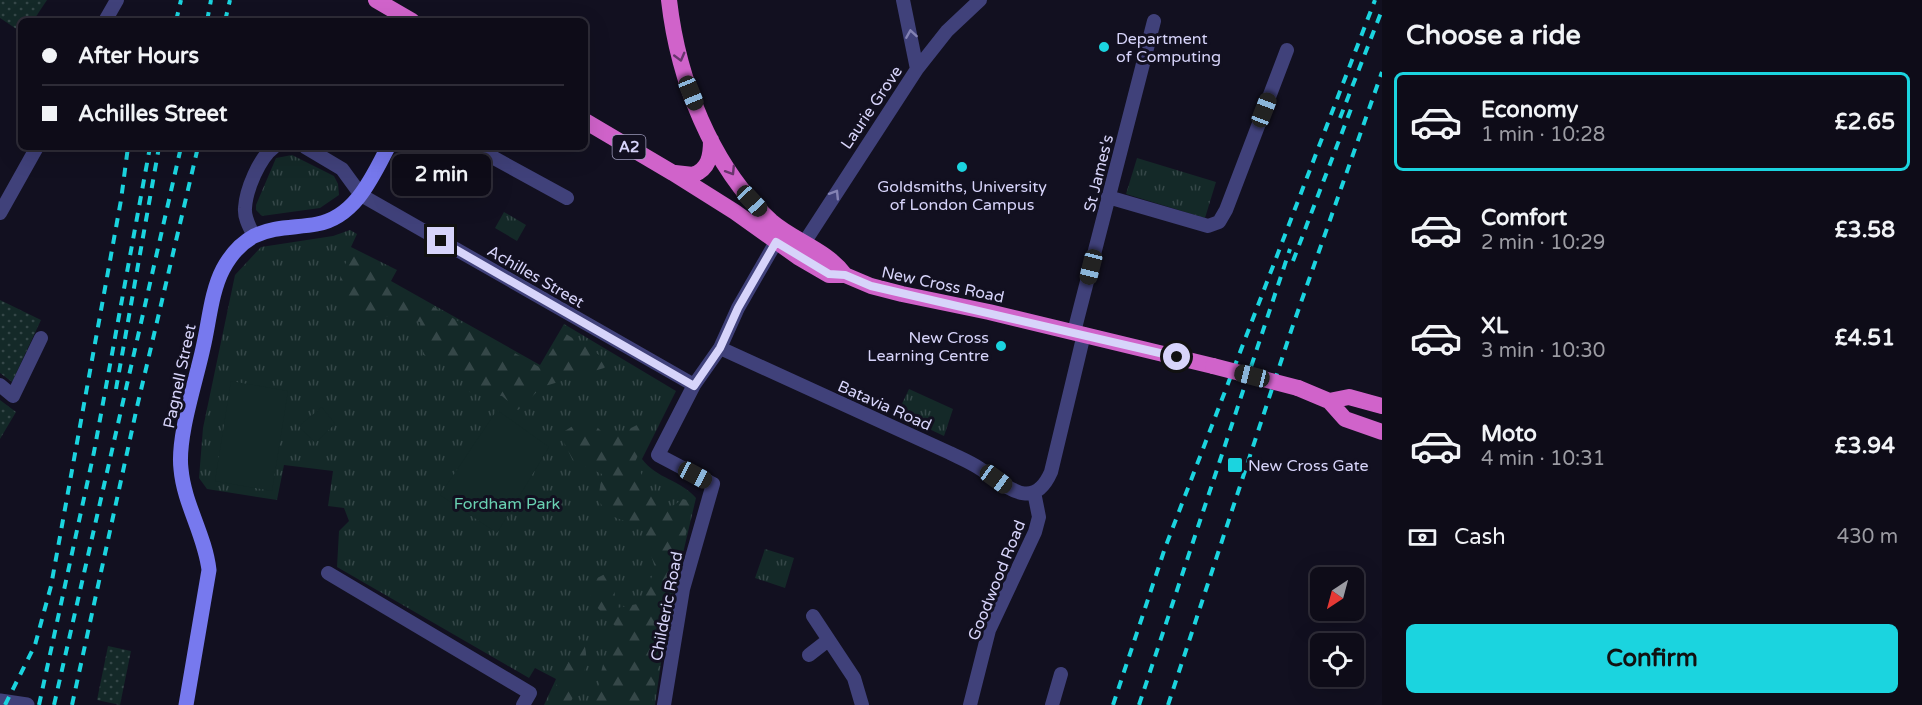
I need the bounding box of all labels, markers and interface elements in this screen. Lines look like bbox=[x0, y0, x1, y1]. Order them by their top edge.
text: Choose a ride bbox=[1406, 19, 1581, 52]
place label: Department of Computing bbox=[1116, 29, 1221, 67]
one-way arrow bbox=[905, 30, 918, 40]
marker: Department of Computing bbox=[1097, 40, 1111, 54]
text: After Hours bbox=[78, 43, 199, 69]
one-way arrow bbox=[673, 51, 685, 62]
street label: Laurie Grove bbox=[837, 62, 907, 153]
car bbox=[676, 73, 706, 113]
car bbox=[1249, 90, 1279, 130]
icon: car bbox=[1409, 95, 1463, 149]
text: Economy bbox=[1481, 97, 1578, 123]
text: Achilles Street bbox=[78, 101, 227, 127]
text: £2.65 bbox=[1835, 109, 1895, 135]
text: 1 min · 10:28 bbox=[1481, 123, 1605, 147]
street label: St James's bbox=[1080, 133, 1118, 214]
road number: A2 bbox=[612, 135, 646, 159]
callout: 2 min bbox=[392, 154, 490, 196]
marker: Goldsmiths, University of London Campus bbox=[955, 160, 969, 174]
text: 2 min bbox=[415, 163, 468, 187]
one-way arrow bbox=[724, 165, 735, 175]
place label: Goldsmiths, University of London Campus bbox=[877, 177, 1047, 215]
car bbox=[733, 182, 771, 220]
one-way arrow bbox=[827, 190, 839, 200]
icon: car bbox=[1409, 203, 1463, 257]
text: Comfort bbox=[1481, 205, 1567, 231]
text: £3.58 bbox=[1835, 217, 1895, 243]
route end bbox=[427, 227, 454, 254]
text: 2 min · 10:29 bbox=[1481, 231, 1605, 255]
street label: Achilles Street bbox=[483, 241, 588, 313]
car bbox=[1078, 247, 1104, 287]
street label: New Cross Road bbox=[880, 262, 1006, 308]
icon: car bbox=[1409, 311, 1463, 365]
text: XL bbox=[1481, 313, 1508, 339]
street label: Pagnell Street bbox=[159, 322, 201, 430]
text: £4.51 bbox=[1835, 325, 1895, 351]
place label: New Cross Learning Centre bbox=[867, 328, 989, 366]
marker: New Cross Learning Centre bbox=[994, 339, 1008, 353]
text: 3 min · 10:30 bbox=[1481, 339, 1605, 363]
route start bbox=[1163, 343, 1190, 370]
car bbox=[1232, 363, 1272, 389]
street label: Batavia Road bbox=[835, 376, 935, 436]
icon: car bbox=[1409, 419, 1463, 473]
text: Moto bbox=[1481, 421, 1537, 447]
text: £3.94 bbox=[1835, 433, 1895, 459]
text: 4 min · 10:31 bbox=[1481, 447, 1605, 471]
marker: New Cross Gate bbox=[1226, 456, 1244, 474]
place label: New Cross Gate bbox=[1248, 456, 1369, 476]
car bbox=[675, 459, 715, 491]
car bbox=[976, 461, 1016, 497]
park label: Fordham Park bbox=[454, 494, 561, 514]
street label: Goodwood Road bbox=[964, 517, 1030, 644]
icon: cash bbox=[1406, 521, 1439, 554]
text: Cash bbox=[1454, 524, 1506, 550]
text: 430 m bbox=[1837, 525, 1898, 549]
street label: Childeric Road bbox=[647, 550, 687, 663]
north arrow bbox=[1310, 567, 1364, 621]
map controls bbox=[1310, 567, 1364, 687]
button: Confirm bbox=[1406, 624, 1898, 693]
button: locate bbox=[1310, 633, 1364, 687]

